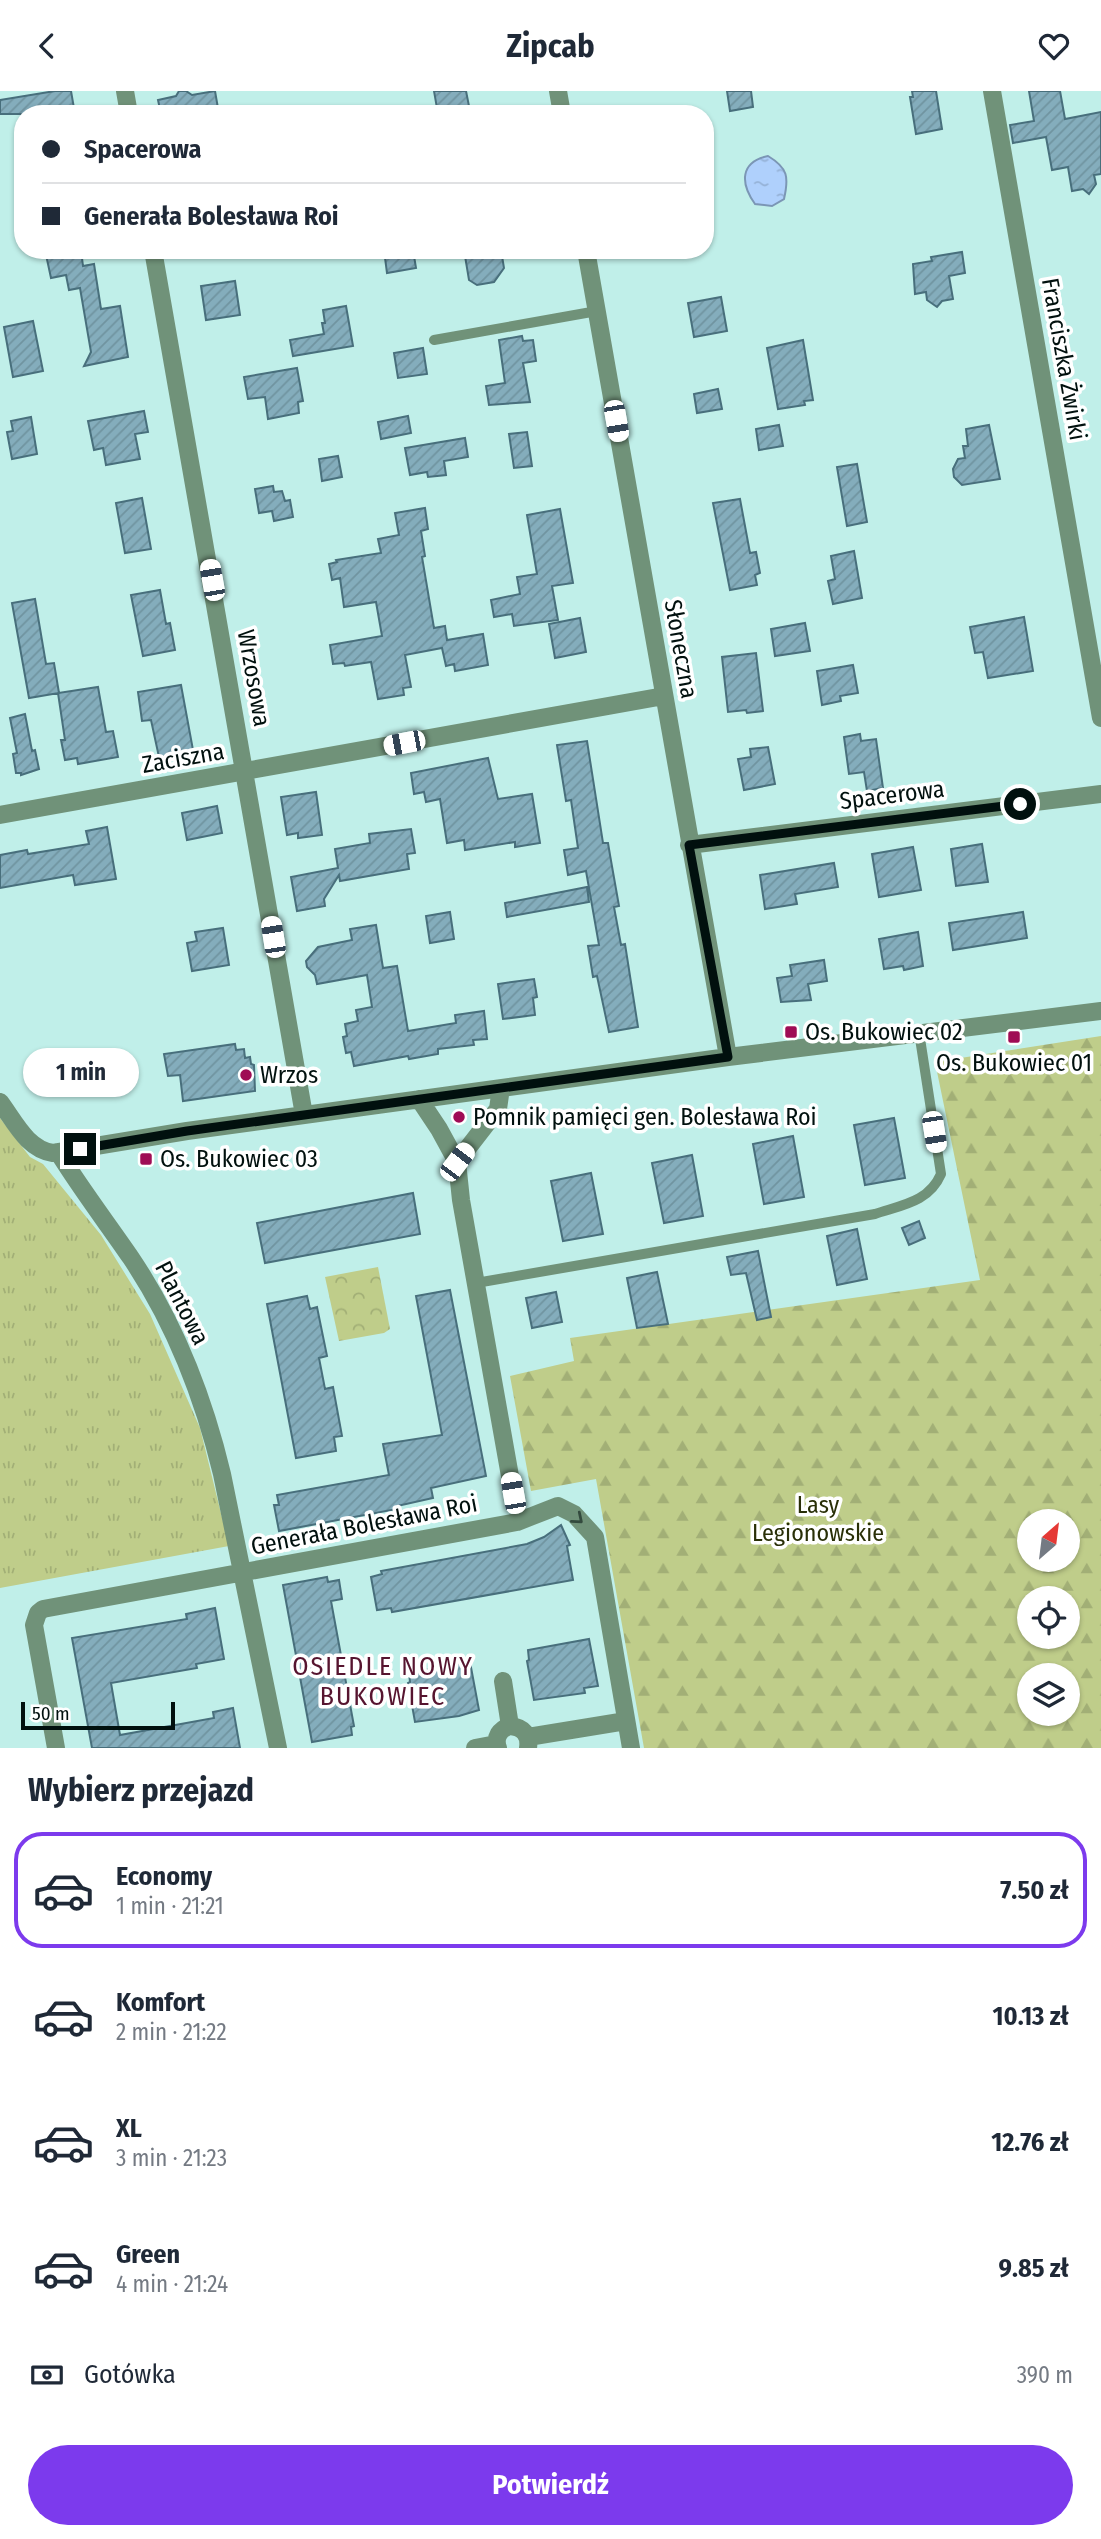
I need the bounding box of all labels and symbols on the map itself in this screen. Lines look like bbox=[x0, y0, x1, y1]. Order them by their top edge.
street label: Franciszka Żwirki bbox=[1036, 276, 1092, 442]
car bbox=[603, 398, 630, 444]
car bbox=[199, 557, 226, 603]
street label: Słoneczna bbox=[659, 597, 703, 701]
street label: Wrzosowa bbox=[232, 627, 276, 729]
car bbox=[382, 729, 427, 757]
street label: Zaciszna bbox=[140, 737, 226, 779]
street label: Spacerowa bbox=[838, 775, 946, 815]
route start bbox=[1004, 788, 1036, 820]
car bbox=[260, 915, 287, 959]
place label: Os. Bukowiec 02 bbox=[805, 1018, 963, 1046]
marker: Os. Bukowiec 02 bbox=[783, 1024, 799, 1040]
marker: Os. Bukowiec 01 bbox=[1006, 1029, 1022, 1045]
callout: 1 min bbox=[22, 1047, 138, 1097]
place label: Os. Bukowiec 01 bbox=[936, 1049, 1092, 1077]
place label: Wrzos bbox=[260, 1061, 318, 1089]
marker: Wrzos bbox=[238, 1067, 254, 1083]
place label: Pomnik pamięci gen. Bolesława Roi bbox=[473, 1103, 817, 1131]
marker: Pomnik pamięci gen. Bolesława Roi bbox=[451, 1109, 467, 1125]
car bbox=[921, 1110, 948, 1154]
route end bbox=[64, 1133, 96, 1165]
car bbox=[436, 1139, 479, 1185]
place label: Os. Bukowiec 03 bbox=[160, 1145, 318, 1173]
marker: Os. Bukowiec 03 bbox=[138, 1151, 154, 1167]
street label: Plantowa bbox=[149, 1256, 215, 1350]
car bbox=[500, 1470, 527, 1516]
street label: Generała Bolesława Roi bbox=[249, 1489, 479, 1561]
park label: Lasy Legionowskie bbox=[752, 1491, 884, 1547]
north arrow bbox=[1017, 1509, 1080, 1571]
one-way arrow bbox=[570, 1511, 583, 1523]
district label: OSIEDLE NOWY BUKOWIEC bbox=[292, 1651, 474, 1712]
scale bar bbox=[21, 1699, 175, 1731]

